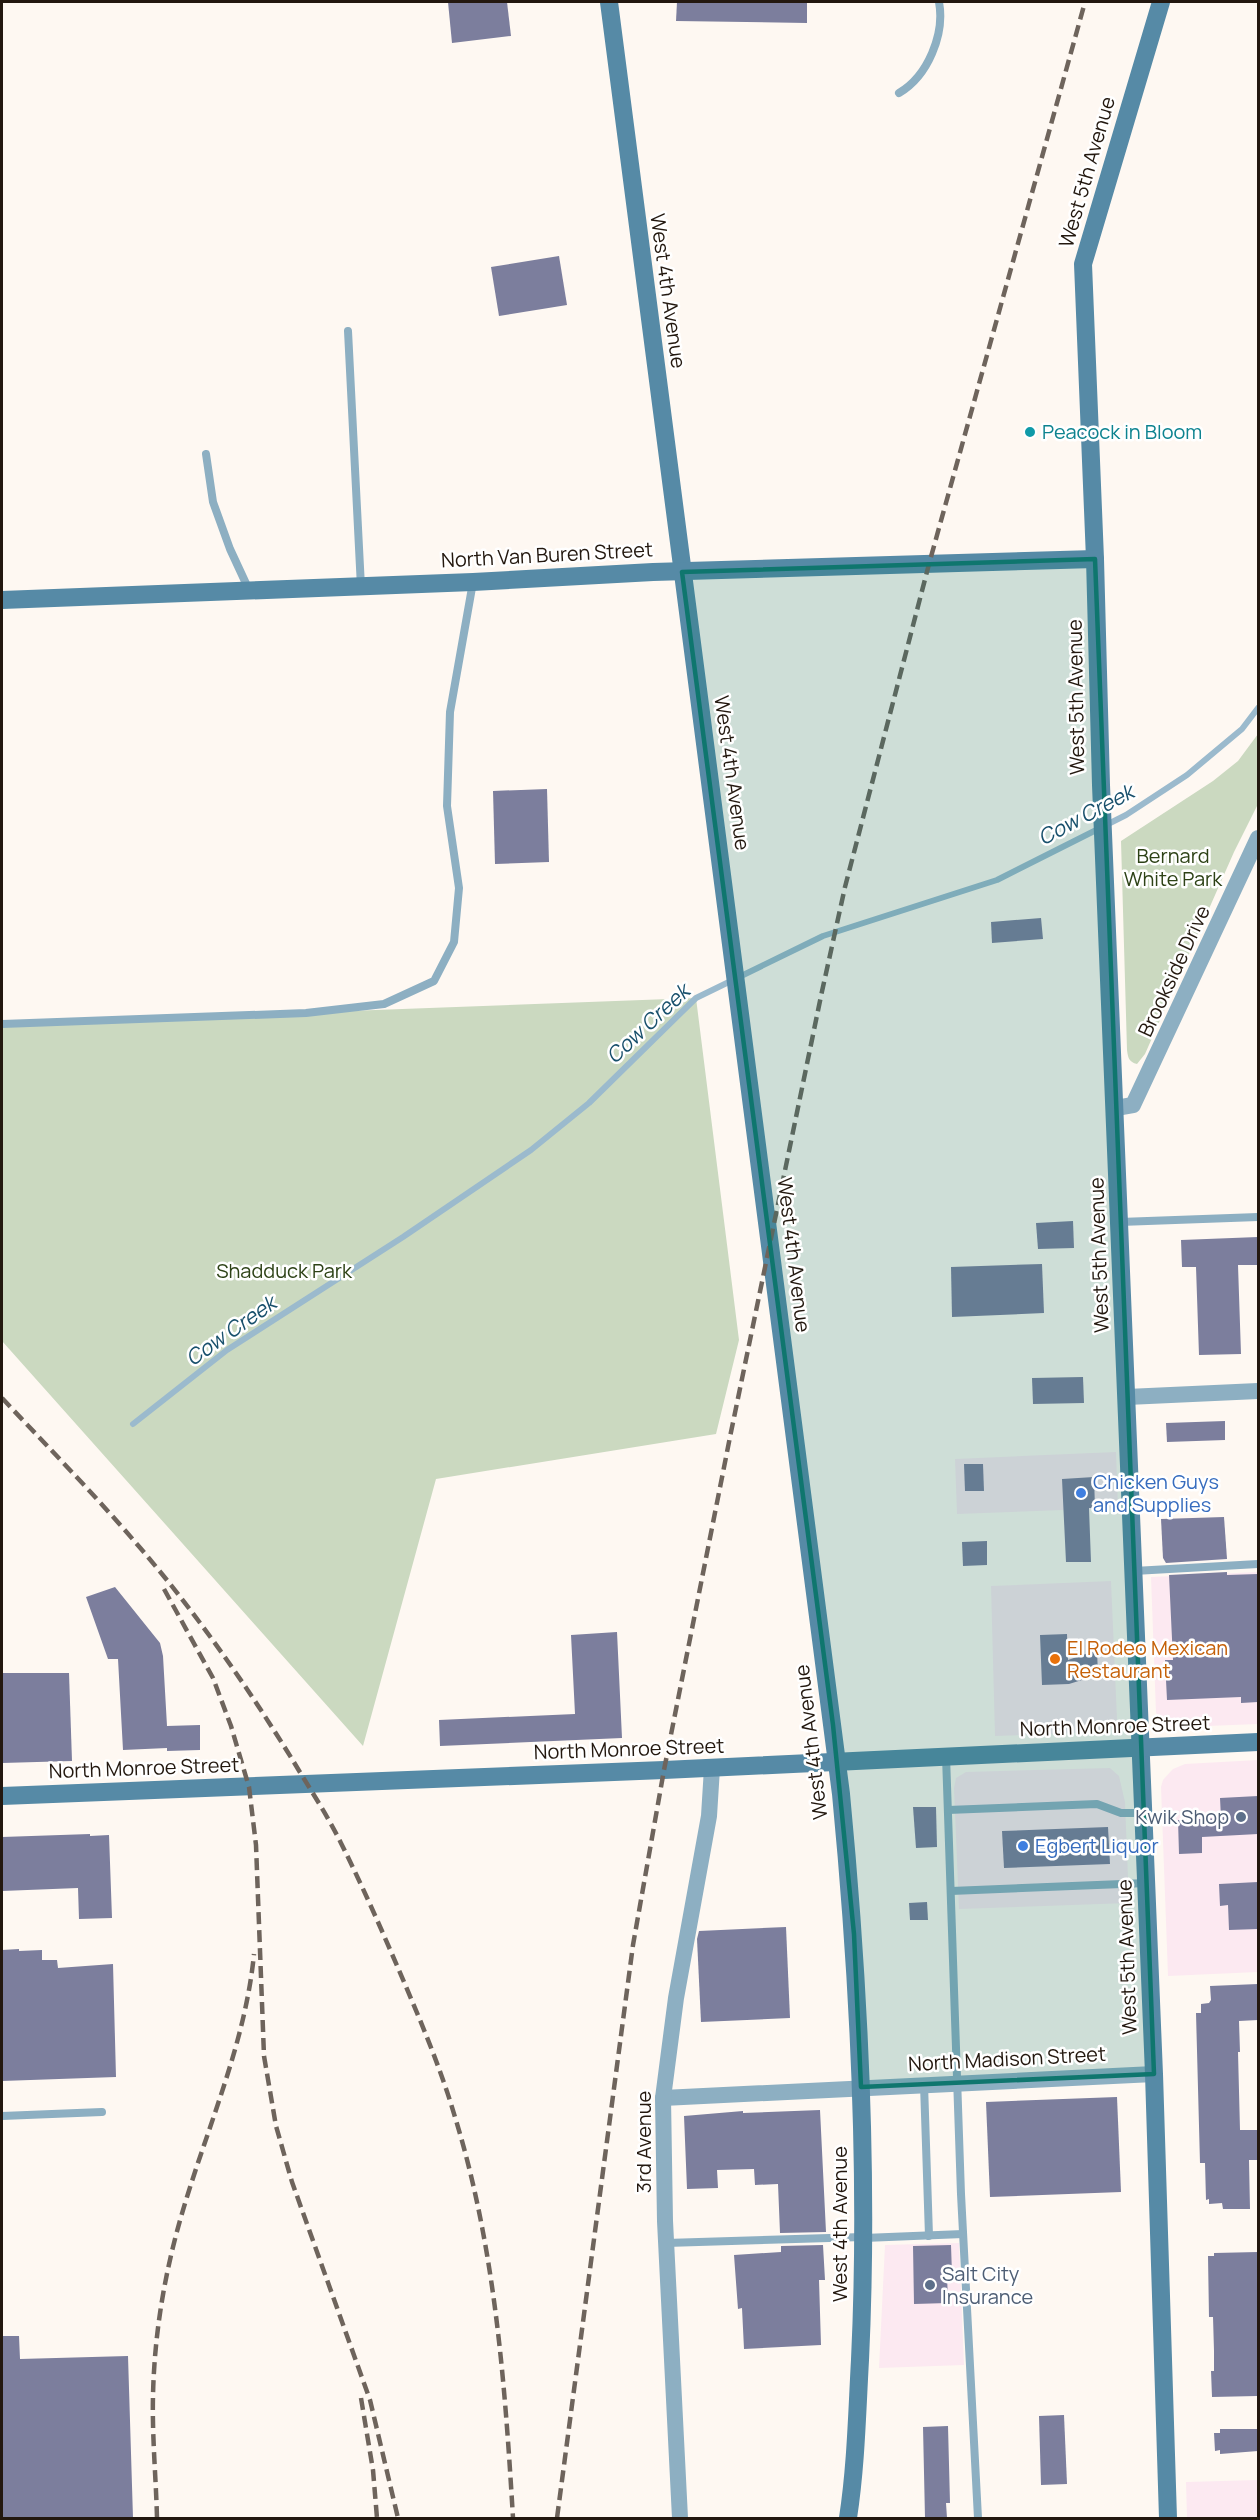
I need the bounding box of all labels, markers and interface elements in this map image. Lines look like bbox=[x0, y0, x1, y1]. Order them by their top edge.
street label: West 5th Avenue bbox=[1052, 93, 1121, 250]
street label: West 4th Avenue bbox=[644, 212, 693, 370]
place label: Peacock in Bloom bbox=[1042, 418, 1202, 445]
marker: Peacock in Bloom bbox=[1023, 425, 1037, 439]
street label: North Van Buren Street bbox=[440, 535, 654, 574]
street label: West 5th Avenue bbox=[1061, 619, 1090, 775]
street label: West 4th Avenue bbox=[708, 694, 757, 852]
water label: Cow Creek bbox=[1033, 776, 1141, 851]
park label: Bernard White Park bbox=[1124, 842, 1223, 892]
street label: Brookside Drive bbox=[1131, 901, 1216, 1041]
water label: Cow Creek bbox=[599, 976, 697, 1069]
street label: West 4th Avenue bbox=[772, 1176, 817, 1334]
street label: West 5th Avenue bbox=[1082, 1177, 1115, 1333]
park label: Shadduck Park bbox=[216, 1257, 353, 1284]
water label: Cow Creek bbox=[180, 1287, 283, 1372]
place label: Chicken Guys and Supplies bbox=[1093, 1468, 1219, 1518]
marker: Chicken Guys and Supplies bbox=[1074, 1486, 1088, 1500]
place label: El Rodeo Mexican Restaurant bbox=[1067, 1634, 1228, 1684]
marker: El Rodeo Mexican Restaurant bbox=[1048, 1652, 1062, 1666]
street label: West 4th Avenue bbox=[788, 1663, 833, 1821]
street label: North Monroe Street bbox=[1019, 1709, 1211, 1742]
street label: North Monroe Street bbox=[533, 1732, 725, 1765]
street label: North Monroe Street bbox=[48, 1751, 240, 1784]
place label: Kwik Shop bbox=[1135, 1803, 1229, 1830]
marker: Kwik Shop bbox=[1234, 1810, 1248, 1824]
place label: Egbert Liquor bbox=[1035, 1832, 1159, 1859]
marker: Egbert Liquor bbox=[1016, 1839, 1030, 1853]
street label: West 5th Avenue bbox=[1110, 1879, 1143, 2035]
street label: North Madison Street bbox=[907, 2040, 1107, 2077]
street label: 3rd Avenue bbox=[630, 2091, 657, 2193]
street label: West 4th Avenue bbox=[826, 2146, 853, 2302]
place label: Salt City Insurance bbox=[942, 2260, 1033, 2310]
marker: Salt City Insurance bbox=[923, 2278, 937, 2292]

